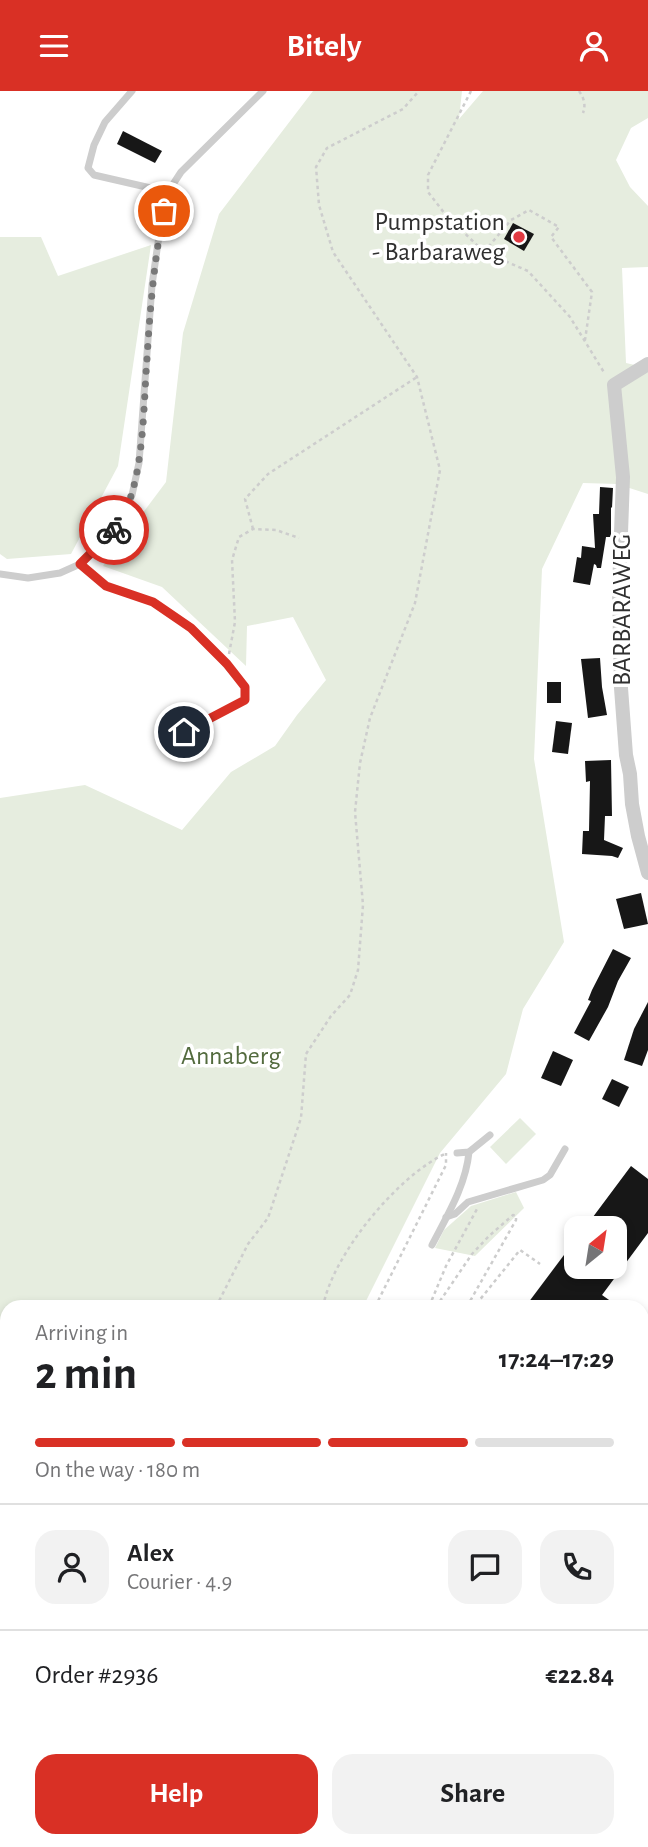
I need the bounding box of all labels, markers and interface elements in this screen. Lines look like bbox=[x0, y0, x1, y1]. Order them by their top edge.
icon: menu bbox=[35, 27, 73, 65]
icon: person bbox=[575, 27, 613, 65]
text: Bitely bbox=[286, 30, 362, 62]
pin bbox=[134, 181, 194, 241]
icon: bag bbox=[145, 192, 183, 230]
place label: Pumpstation - Barbaraweg bbox=[372, 209, 505, 265]
marker: Pumpstation - Barbaraweg bbox=[511, 229, 527, 245]
courier bbox=[79, 495, 149, 565]
icon: bike bbox=[95, 511, 133, 549]
street label: BARBARAWEG bbox=[609, 534, 635, 686]
pin bbox=[154, 702, 214, 762]
icon: home bbox=[165, 713, 203, 751]
park label: Annaberg bbox=[181, 1043, 281, 1069]
north arrow bbox=[564, 1216, 626, 1279]
map controls bbox=[564, 1216, 627, 1279]
text: Arriving in bbox=[35, 1322, 128, 1345]
text: 17:24–17:29 bbox=[499, 1346, 614, 1372]
text: 2 min bbox=[35, 1351, 137, 1397]
text: On the way · 180 m bbox=[35, 1459, 200, 1482]
button: person bbox=[35, 1530, 109, 1604]
button: chat bbox=[448, 1530, 522, 1604]
button: phone bbox=[540, 1530, 614, 1604]
text: Alex bbox=[127, 1540, 174, 1566]
text: Courier · 4.9 bbox=[127, 1571, 232, 1594]
text: Order #2936 bbox=[35, 1662, 158, 1688]
text: €22.84 bbox=[546, 1662, 614, 1688]
button: Help bbox=[35, 1754, 318, 1834]
button: Share bbox=[332, 1754, 614, 1834]

